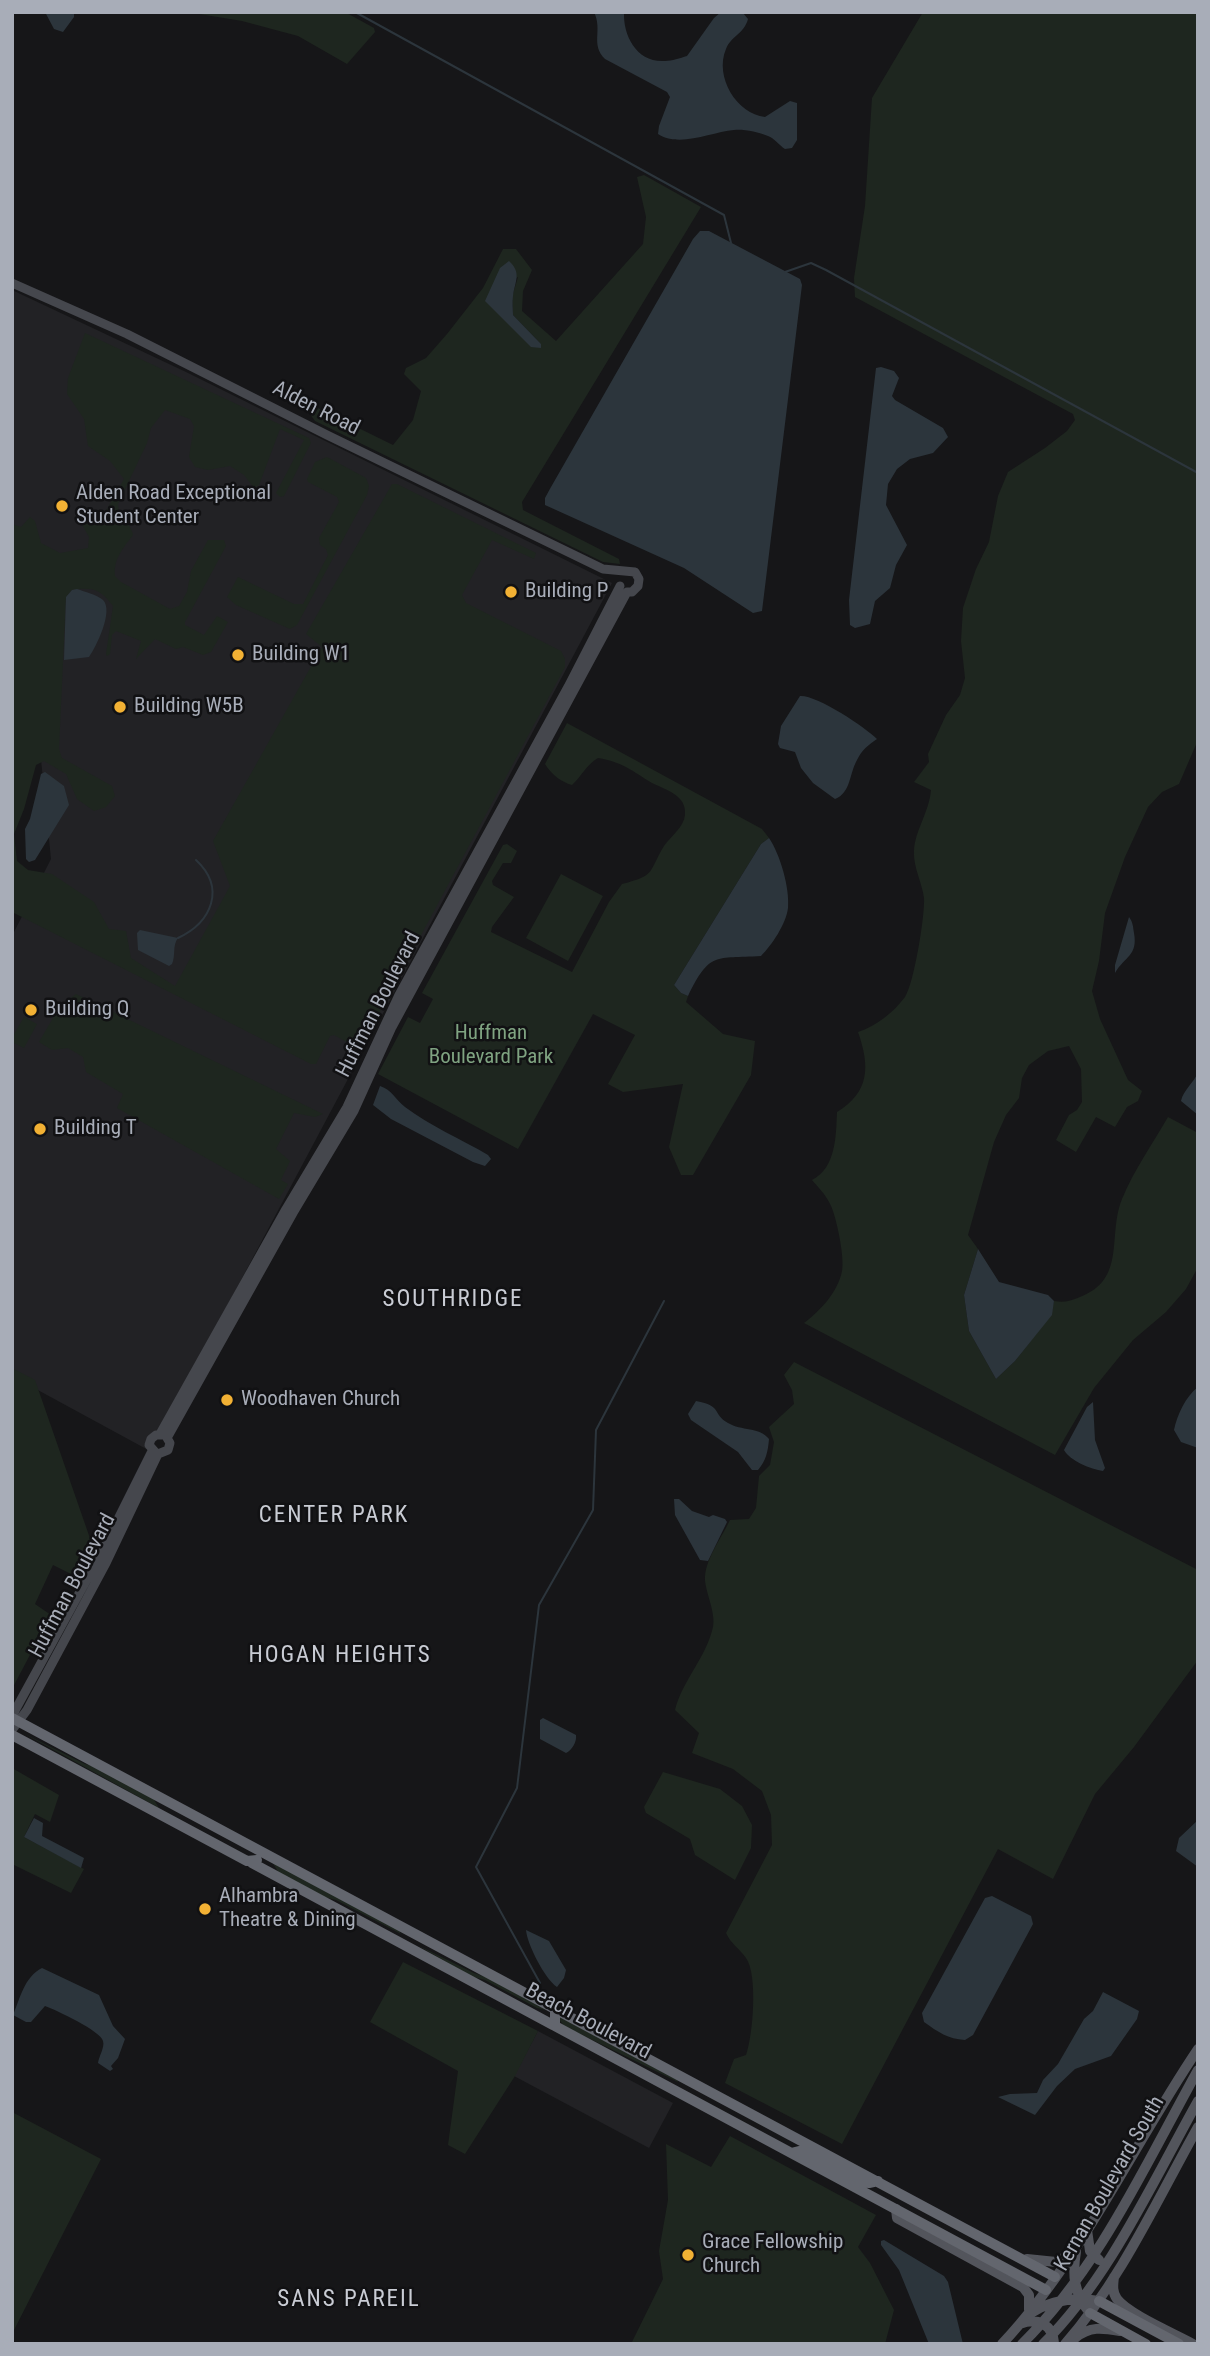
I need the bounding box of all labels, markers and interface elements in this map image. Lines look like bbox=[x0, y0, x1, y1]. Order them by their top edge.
street label: Alden Road bbox=[268, 376, 364, 442]
place label: Alden Road Exceptional Student Center bbox=[76, 481, 271, 531]
marker: Alden Road Exceptional Student Center bbox=[54, 498, 70, 514]
place label: Building P bbox=[525, 579, 608, 605]
marker: Building P bbox=[503, 584, 519, 600]
place label: Building W1 bbox=[252, 642, 350, 668]
marker: Building W1 bbox=[230, 647, 246, 663]
place label: Building W5B bbox=[134, 694, 244, 720]
marker: Building W5B bbox=[112, 699, 128, 715]
street label: Huffman Boulevard bbox=[332, 928, 426, 1082]
place label: Building Q bbox=[45, 997, 129, 1023]
marker: Building Q bbox=[23, 1002, 39, 1018]
park label: Huffman Boulevard Park bbox=[429, 1021, 553, 1071]
place label: Building T bbox=[54, 1116, 137, 1142]
marker: Building T bbox=[32, 1121, 48, 1137]
district label: SOUTHRIDGE bbox=[384, 1286, 522, 1314]
place label: Woodhaven Church bbox=[241, 1387, 400, 1413]
marker: Woodhaven Church bbox=[219, 1392, 235, 1408]
district label: CENTER PARK bbox=[260, 1502, 408, 1530]
street label: Huffman Boulevard bbox=[24, 1510, 122, 1662]
district label: HOGAN HEIGHTS bbox=[250, 1642, 430, 1670]
place label: Alhambra Theatre & Dining bbox=[219, 1884, 356, 1934]
marker: Alhambra Theatre & Dining bbox=[197, 1901, 213, 1917]
street label: Beach Boulevard bbox=[521, 1978, 655, 2066]
street label: Kernan Boulevard South bbox=[1050, 2092, 1170, 2276]
place label: Grace Fellowship Church bbox=[702, 2230, 843, 2280]
marker: Grace Fellowship Church bbox=[680, 2247, 696, 2263]
district label: SANS PAREIL bbox=[279, 2286, 419, 2314]

